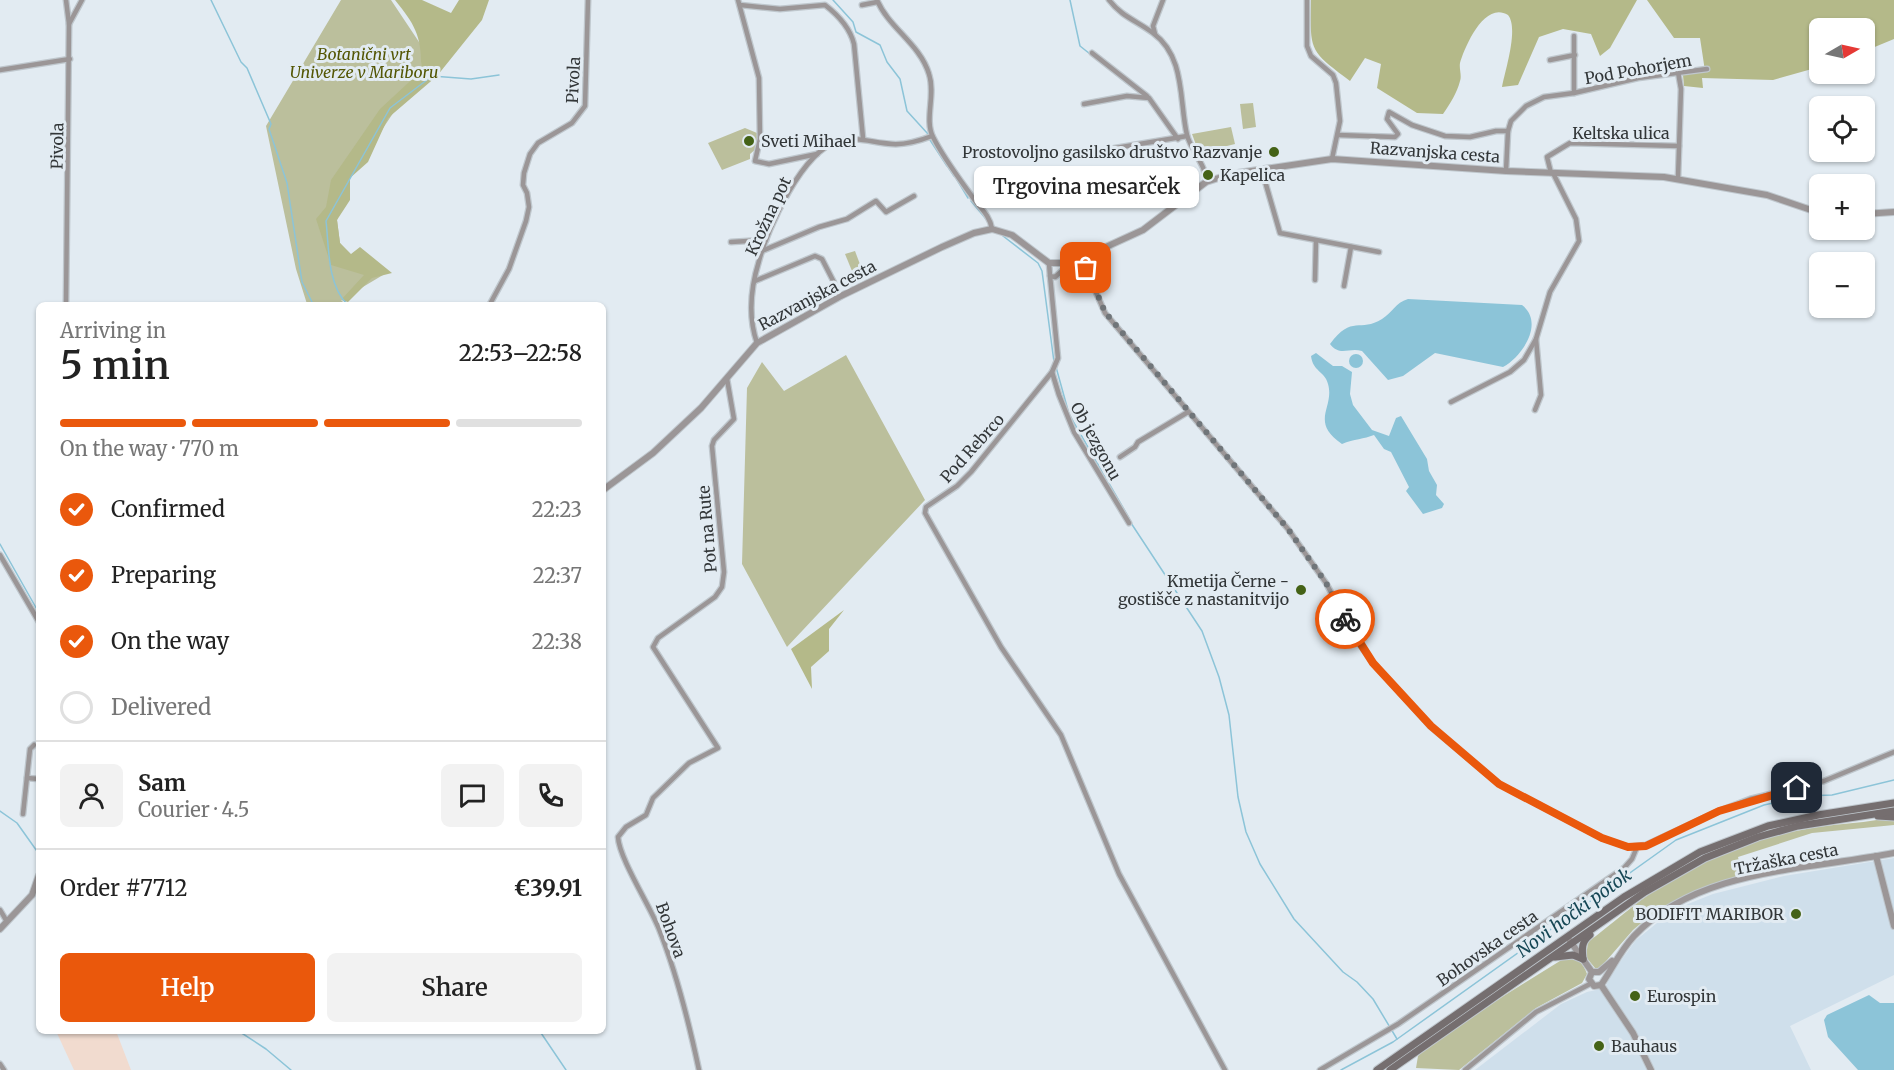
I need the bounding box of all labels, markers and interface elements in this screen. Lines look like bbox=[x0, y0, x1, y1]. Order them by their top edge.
north arrow bbox=[1809, 18, 1875, 84]
map controls bbox=[1809, 18, 1875, 318]
park label: Botanični vrt Univerze v Mariboru bbox=[290, 44, 438, 82]
street label: Pod Pohorjem bbox=[1583, 50, 1693, 88]
street label: Pivola bbox=[562, 56, 584, 104]
button: locate bbox=[1809, 96, 1875, 162]
street label: Pivola bbox=[47, 122, 67, 170]
street label: Keltska ulica bbox=[1572, 123, 1670, 143]
place label: Sveti Mihael bbox=[761, 131, 856, 151]
marker: Sveti Mihael bbox=[742, 134, 756, 148]
street label: Razvanjska cesta bbox=[1369, 137, 1501, 167]
place label: Prostovoljno gasilsko društvo Razvanje bbox=[962, 142, 1262, 162]
marker: Prostovoljno gasilsko društvo Razvanje bbox=[1267, 145, 1281, 159]
place label: Kapelica bbox=[1220, 165, 1286, 185]
callout: Trgovina mesarček bbox=[974, 166, 1198, 208]
marker: Kapelica bbox=[1201, 168, 1215, 182]
street label: Krožna pot bbox=[741, 173, 795, 259]
text: Trgovina mesarček bbox=[993, 174, 1180, 199]
button: + bbox=[1809, 174, 1875, 240]
pin bbox=[1060, 242, 1111, 293]
icon: bag bbox=[1069, 251, 1102, 284]
button: − bbox=[1809, 252, 1875, 318]
street label: Razvanjska cesta bbox=[755, 255, 880, 334]
text: Arriving in bbox=[60, 318, 166, 343]
text: 22:53–22:58 bbox=[459, 339, 582, 367]
text: 5 min bbox=[60, 341, 170, 390]
street label: Ob jezgonu bbox=[1066, 399, 1126, 483]
street label: Pod Rebrco bbox=[936, 409, 1008, 487]
text: On the way · 770 m bbox=[60, 436, 239, 461]
street label: Pot na Rute bbox=[693, 485, 721, 573]
icon: check bbox=[60, 493, 93, 526]
text: Confirmed bbox=[111, 495, 225, 523]
text: 22:23 bbox=[532, 497, 582, 522]
icon: check bbox=[60, 559, 93, 592]
text: Preparing bbox=[111, 561, 216, 589]
text: 22:37 bbox=[533, 563, 582, 588]
place label: Kmetija Černe - gostišče z nastanitvijo bbox=[1118, 571, 1289, 609]
marker: Kmetija Černe - gostišče z nastanitvijo bbox=[1294, 583, 1308, 597]
courier bbox=[1315, 589, 1375, 649]
icon: bike bbox=[1329, 603, 1362, 636]
icon: check bbox=[60, 625, 93, 658]
text: On the way bbox=[111, 627, 229, 655]
text: 22:38 bbox=[532, 629, 582, 654]
text: Delivered bbox=[111, 693, 211, 721]
pin bbox=[1771, 762, 1822, 813]
button: person bbox=[60, 764, 123, 827]
button: chat bbox=[441, 764, 504, 827]
button: phone bbox=[519, 764, 582, 827]
text: Sam bbox=[138, 769, 186, 797]
icon: home bbox=[1780, 771, 1813, 804]
text: Courier · 4.5 bbox=[138, 797, 250, 822]
street label: Tržaška cesta bbox=[1732, 839, 1840, 879]
water label: Novi hočki potok bbox=[1512, 863, 1636, 962]
text: Order #7712 bbox=[60, 874, 187, 902]
text: €39.91 bbox=[514, 874, 582, 902]
street label: Bohova bbox=[652, 899, 690, 961]
place label: BODIFIT MARIBOR bbox=[1635, 904, 1785, 924]
street label: Bohovska cesta bbox=[1433, 906, 1542, 990]
marker: BODIFIT MARIBOR bbox=[1789, 907, 1803, 921]
button: Help bbox=[60, 953, 315, 1022]
button: Share bbox=[327, 953, 582, 1022]
place label: Eurospin bbox=[1647, 986, 1717, 1006]
marker: Eurospin bbox=[1628, 989, 1642, 1003]
place label: Bauhaus bbox=[1611, 1036, 1677, 1056]
marker: Bauhaus bbox=[1592, 1039, 1606, 1053]

